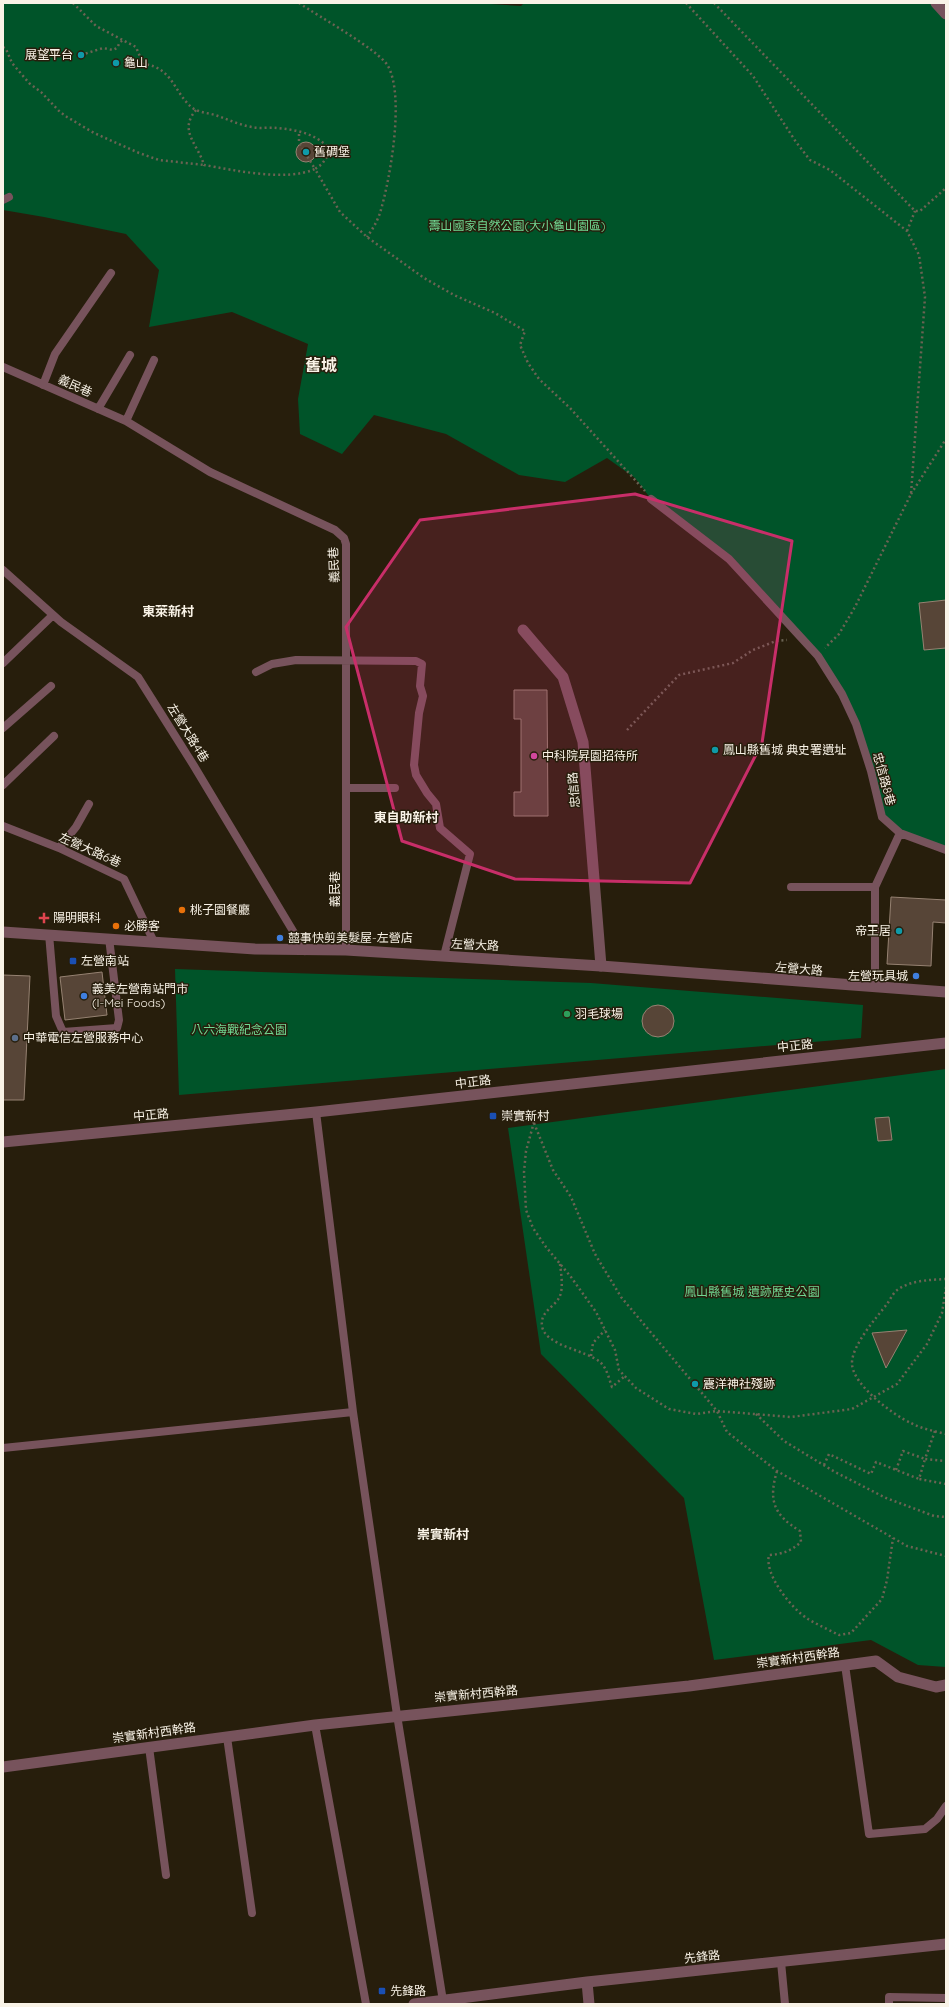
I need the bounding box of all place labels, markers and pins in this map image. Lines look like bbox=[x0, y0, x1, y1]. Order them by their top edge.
place label: 展望平台 bbox=[25, 47, 73, 62]
marker: 展望平台 bbox=[76, 50, 86, 60]
place label: 龜山 bbox=[124, 55, 148, 70]
marker: 龜山 bbox=[111, 58, 121, 68]
place label: 舊碉堡 bbox=[314, 144, 350, 159]
marker: 舊碉堡 bbox=[301, 147, 311, 157]
place label: 鳳山縣舊城 典史署遺址 bbox=[723, 742, 846, 757]
marker: 鳳山縣舊城 典史署遺址 bbox=[710, 745, 720, 755]
place label: 中科院昇園招待所 bbox=[542, 748, 638, 763]
marker: 中科院昇園招待所 bbox=[529, 751, 539, 761]
place label: 桃子園餐廳 bbox=[190, 902, 250, 917]
marker: 桃子園餐廳 bbox=[177, 905, 187, 915]
place label: 陽明眼科 bbox=[53, 910, 101, 925]
marker: 陽明眼科 bbox=[38, 912, 50, 924]
place label: 必勝客 bbox=[124, 918, 160, 933]
marker: 必勝客 bbox=[111, 921, 121, 931]
place label: 帝王居 bbox=[855, 923, 891, 938]
marker: 帝王居 bbox=[894, 926, 904, 936]
place label: 囍事快剪美髮屋-左營店 bbox=[288, 930, 413, 945]
marker: 囍事快剪美髮屋-左營店 bbox=[275, 933, 285, 943]
place label: 左營南站 bbox=[81, 953, 129, 968]
marker: 左營南站 bbox=[68, 956, 78, 966]
place label: 左營玩具城 bbox=[848, 968, 908, 983]
marker: 左營玩具城 bbox=[911, 971, 921, 981]
place label: 義美左營南站門市 (I-Mei Foods) bbox=[92, 981, 188, 1010]
marker: 義美左營南站門市 (I-Mei Foods) bbox=[79, 991, 89, 1001]
place label: 羽毛球場 bbox=[575, 1006, 623, 1021]
marker: 羽毛球場 bbox=[562, 1009, 572, 1019]
place label: 中華電信左營服務中心 bbox=[23, 1030, 143, 1045]
marker: 中華電信左營服務中心 bbox=[10, 1033, 20, 1043]
place label: 崇實新村 bbox=[501, 1108, 550, 1123]
marker: 崇實新村 bbox=[488, 1111, 498, 1121]
place label: 震洋神社殘跡 bbox=[703, 1376, 775, 1391]
marker: 震洋神社殘跡 bbox=[690, 1379, 700, 1389]
place label: 先鋒路 bbox=[390, 1983, 426, 1998]
marker: 先鋒路 bbox=[377, 1986, 387, 1996]

